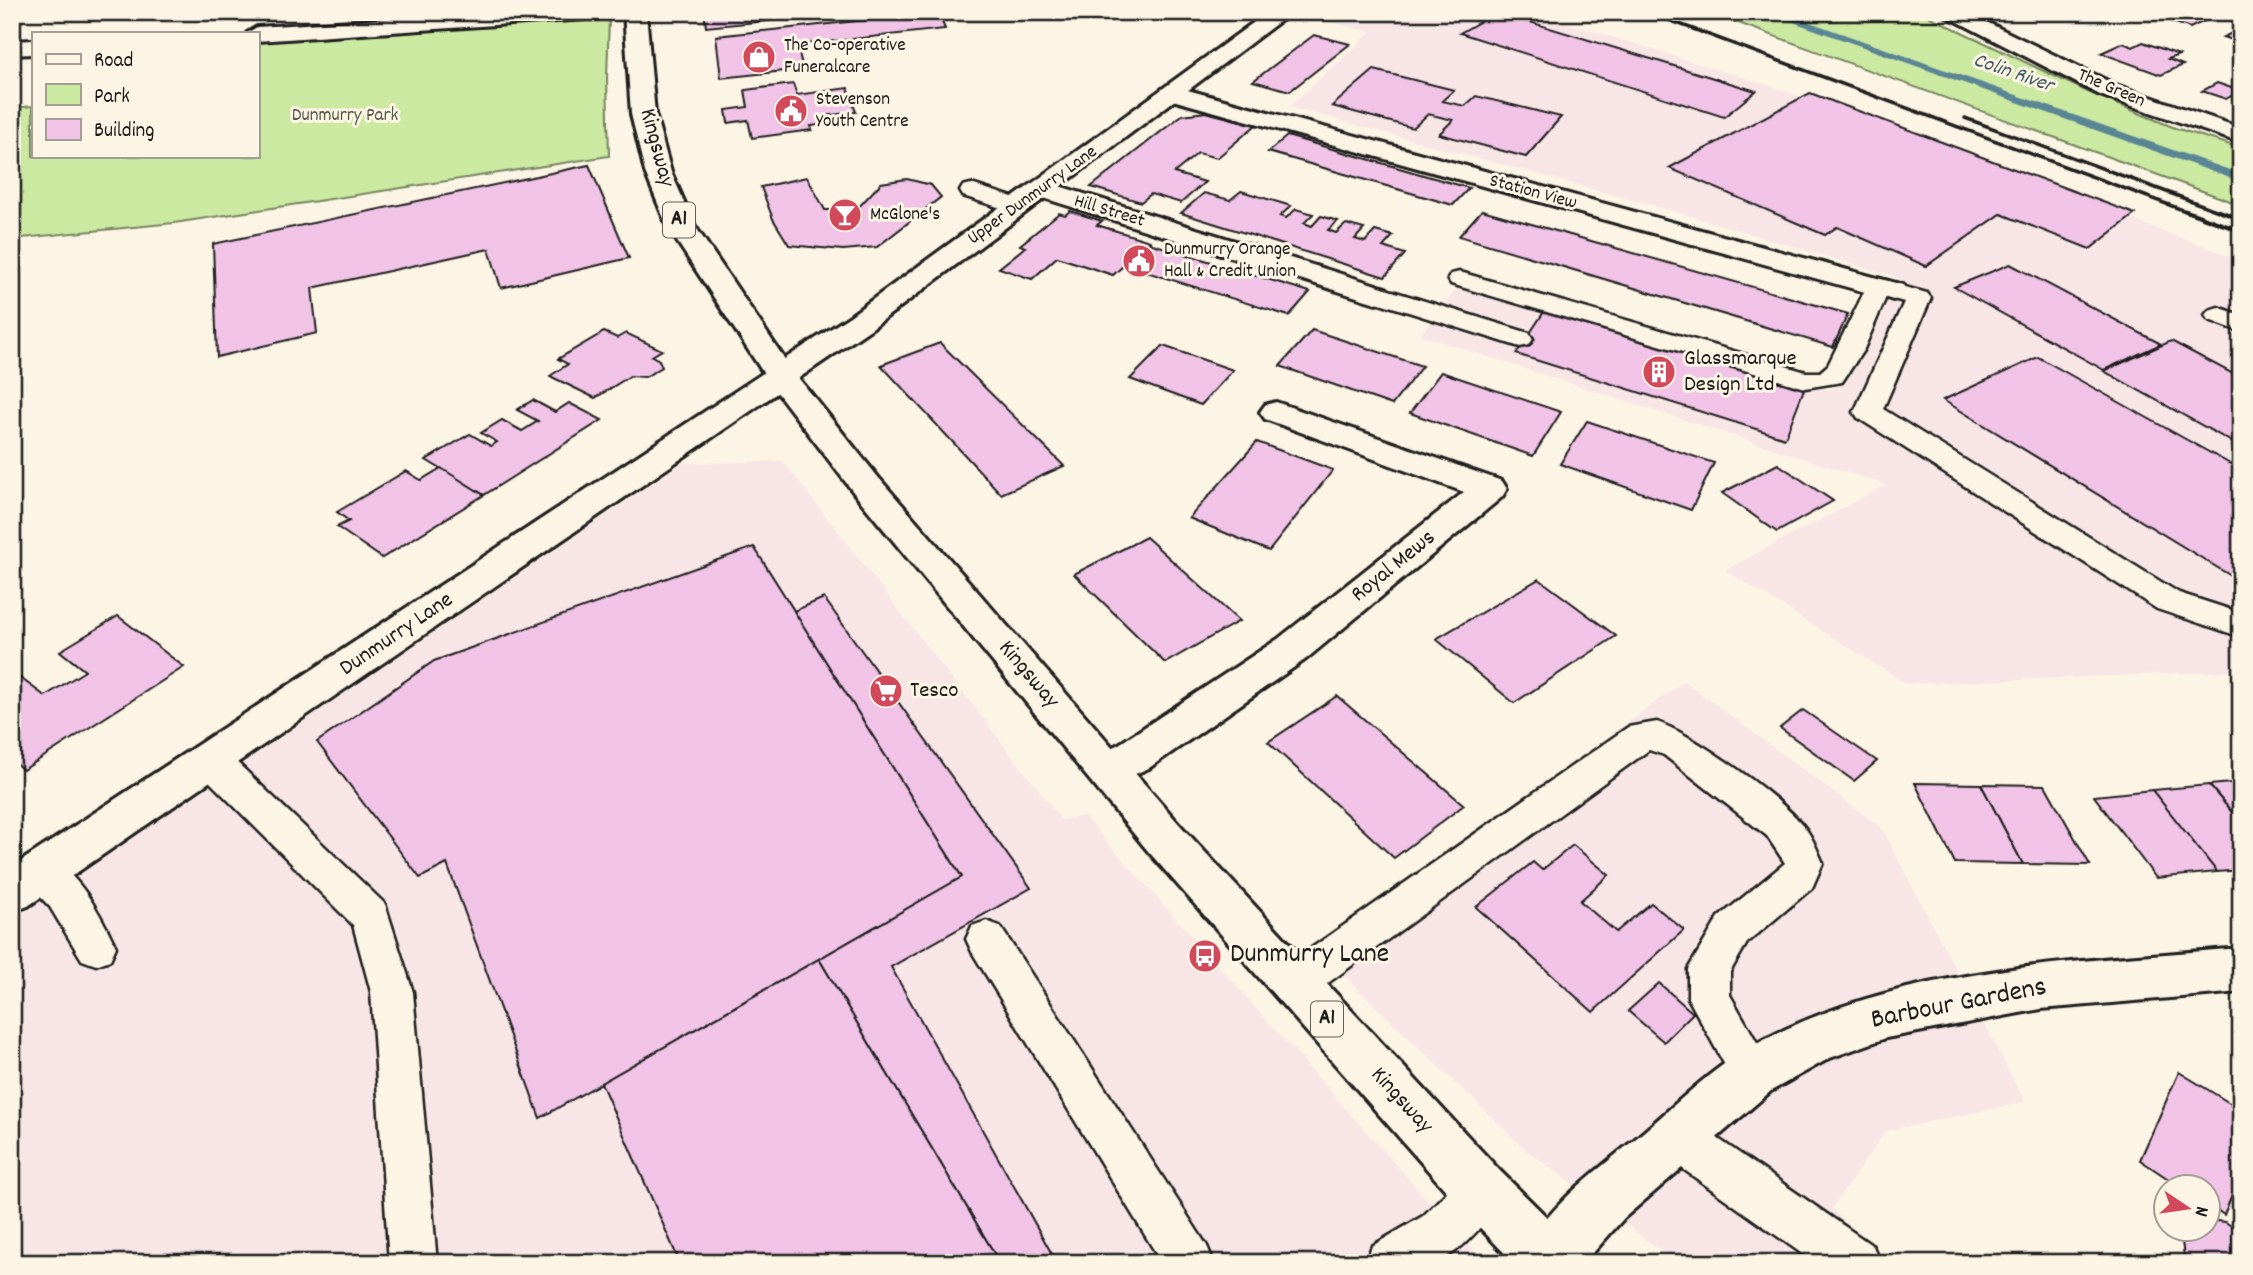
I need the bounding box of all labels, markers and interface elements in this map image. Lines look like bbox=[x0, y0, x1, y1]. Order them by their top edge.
legend bbox=[32, 32, 259, 158]
place label: The Co-operative Funeralcare bbox=[784, 33, 906, 82]
shop icon: The Co-operative Funeralcare bbox=[740, 38, 778, 76]
water label: Colin River bbox=[1969, 46, 2059, 102]
text: Road bbox=[94, 47, 133, 77]
street label: The Green bbox=[2073, 63, 2149, 115]
text: Park bbox=[94, 83, 130, 113]
place label: Stevenson Youth Centre bbox=[816, 87, 909, 136]
public building icon: Stevenson Youth Centre bbox=[772, 92, 810, 130]
park label: Dunmurry Park bbox=[292, 103, 398, 130]
street label: Kingsway bbox=[630, 105, 682, 192]
text: Building bbox=[94, 117, 154, 147]
street label: Upper Dunmurry Lane bbox=[963, 140, 1103, 252]
street label: Station View bbox=[1486, 168, 1580, 218]
street label: Hill Street bbox=[1070, 188, 1148, 236]
bar icon: McGlone's bbox=[826, 196, 864, 234]
road number: A1 bbox=[663, 202, 695, 238]
place label: McGlone's bbox=[870, 202, 940, 229]
place label: Dunmurry Orange Hall & Credit Union bbox=[1164, 237, 1296, 286]
public building icon: Dunmurry Orange Hall & Credit Union bbox=[1120, 242, 1158, 280]
place label: Glassmarque Design Ltd bbox=[1684, 343, 1797, 402]
building icon: Glassmarque Design Ltd bbox=[1640, 353, 1678, 391]
street label: Royal Mews bbox=[1345, 523, 1443, 611]
street label: Dunmurry Lane bbox=[334, 585, 460, 685]
street label: Kingsway bbox=[990, 634, 1067, 717]
supermarket icon: Tesco bbox=[867, 672, 905, 710]
place label: Tesco bbox=[910, 675, 958, 708]
place label: Dunmurry Lane bbox=[1230, 936, 1389, 976]
bus stop icon: Dunmurry Lane bbox=[1186, 937, 1224, 975]
street label: Barbour Gardens bbox=[1868, 968, 2050, 1042]
road number: A1 bbox=[1311, 1002, 1343, 1036]
street label: Kingsway bbox=[1362, 1060, 1441, 1142]
north arrow bbox=[2152, 1174, 2222, 1244]
text: N bbox=[2186, 1203, 2214, 1219]

